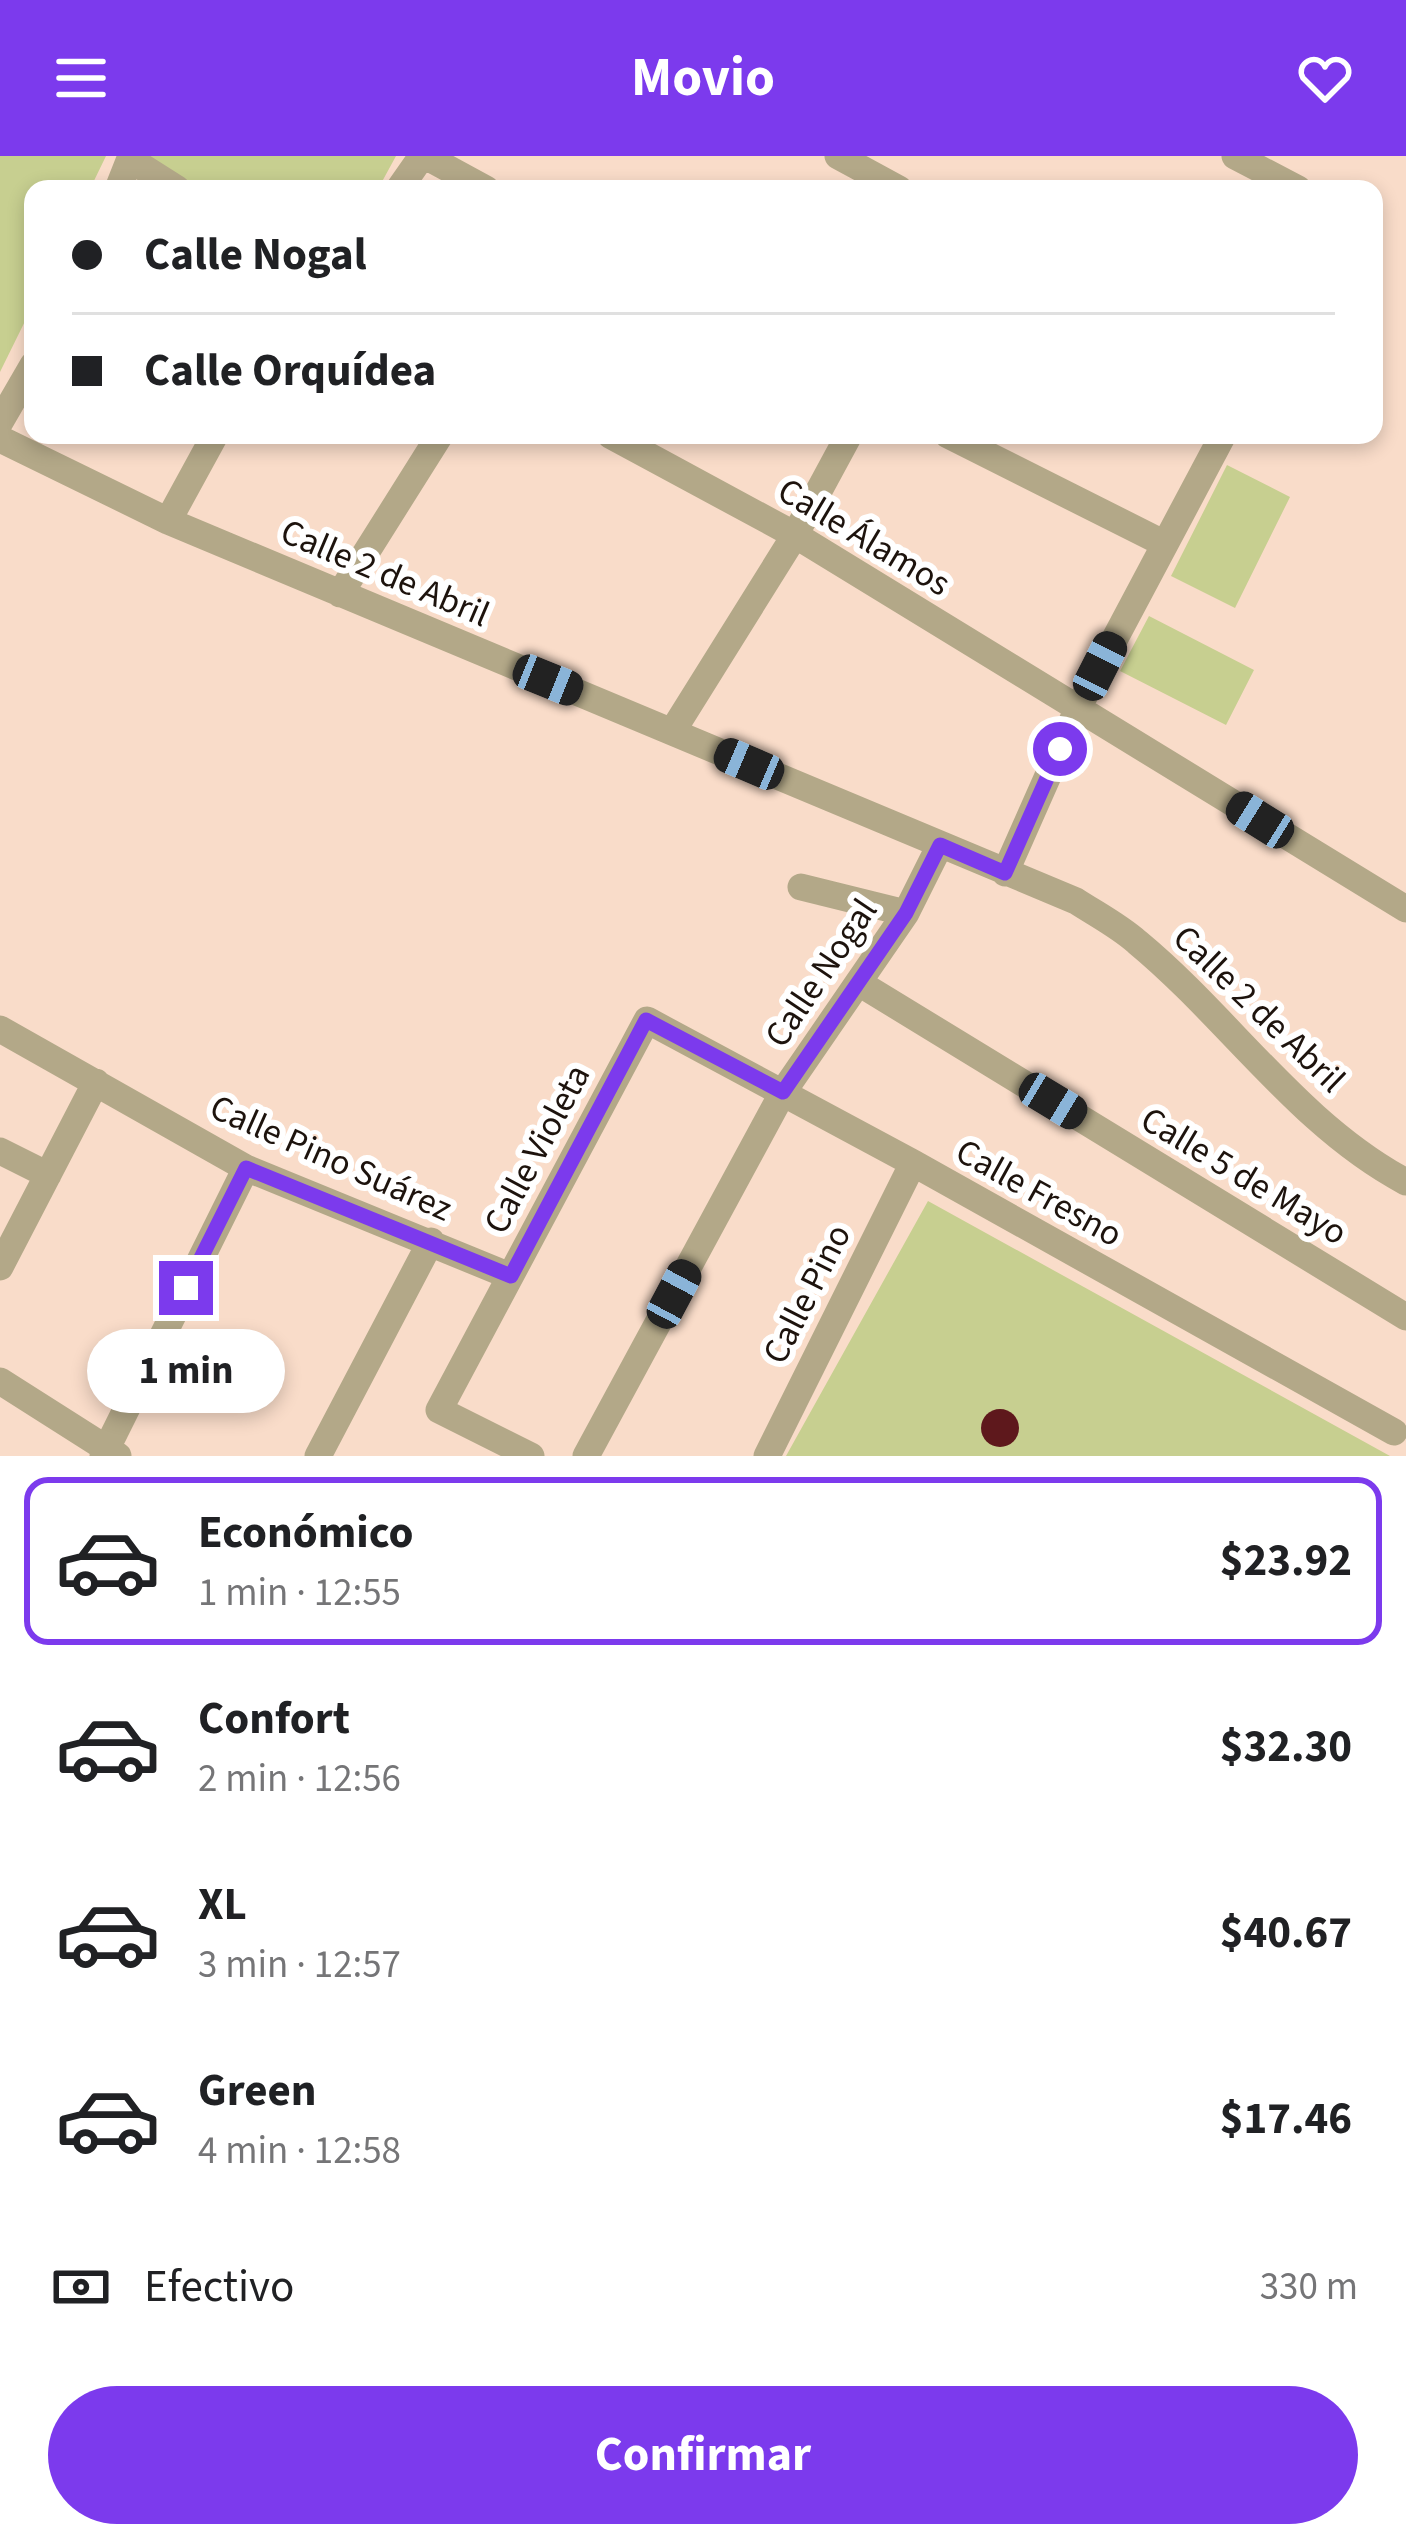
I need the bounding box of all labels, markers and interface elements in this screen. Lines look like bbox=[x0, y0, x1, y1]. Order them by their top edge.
text: Movio bbox=[631, 40, 775, 117]
icon: menu bbox=[48, 45, 114, 111]
icon: heart bbox=[1292, 45, 1358, 111]
text: Calle Nogal bbox=[144, 223, 367, 287]
text: Calle Orquídea bbox=[144, 339, 436, 403]
street label: Calle Álamos bbox=[768, 465, 960, 609]
street label: Calle 2 de Abril bbox=[273, 506, 497, 640]
car bbox=[1068, 626, 1132, 706]
car bbox=[508, 650, 588, 710]
route start bbox=[1033, 722, 1087, 776]
car bbox=[709, 733, 789, 795]
car bbox=[1220, 786, 1300, 854]
street label: Calle Nogal bbox=[752, 888, 890, 1058]
street label: Calle 2 de Abril bbox=[1161, 913, 1357, 1105]
street label: Calle Violeta bbox=[471, 1055, 603, 1243]
car bbox=[1013, 1067, 1093, 1135]
street label: Calle Pino Suárez bbox=[202, 1082, 460, 1234]
street label: Calle 5 de Mayo bbox=[1131, 1094, 1357, 1258]
street label: Calle Fresno bbox=[946, 1126, 1132, 1260]
street label: Calle Pino bbox=[750, 1215, 864, 1373]
car bbox=[641, 1254, 707, 1334]
route end bbox=[159, 1261, 213, 1315]
callout: 1 min bbox=[87, 1330, 285, 1414]
text: 1 min bbox=[139, 1343, 233, 1399]
text: Económico bbox=[198, 1501, 414, 1565]
icon: car bbox=[54, 1507, 162, 1615]
text: $23.92 bbox=[1220, 1529, 1352, 1593]
text: 1 min · 12:55 bbox=[198, 1565, 401, 1621]
text: Confort bbox=[198, 1687, 350, 1751]
icon: car bbox=[54, 1693, 162, 1801]
text: $32.30 bbox=[1220, 1715, 1352, 1779]
text: 2 min · 12:56 bbox=[198, 1751, 401, 1807]
text: XL bbox=[198, 1873, 247, 1937]
icon: car bbox=[54, 1879, 162, 1987]
text: $40.67 bbox=[1220, 1901, 1352, 1965]
text: 3 min · 12:57 bbox=[198, 1937, 401, 1993]
text: Green bbox=[198, 2059, 317, 2123]
icon: car bbox=[54, 2065, 162, 2173]
text: $17.46 bbox=[1220, 2087, 1352, 2151]
text: 4 min · 12:58 bbox=[198, 2123, 401, 2179]
icon: cash bbox=[48, 2254, 114, 2320]
text: Efectivo bbox=[144, 2255, 294, 2319]
text: 330 m bbox=[1260, 2259, 1358, 2315]
button: Confirmar bbox=[48, 2386, 1358, 2524]

